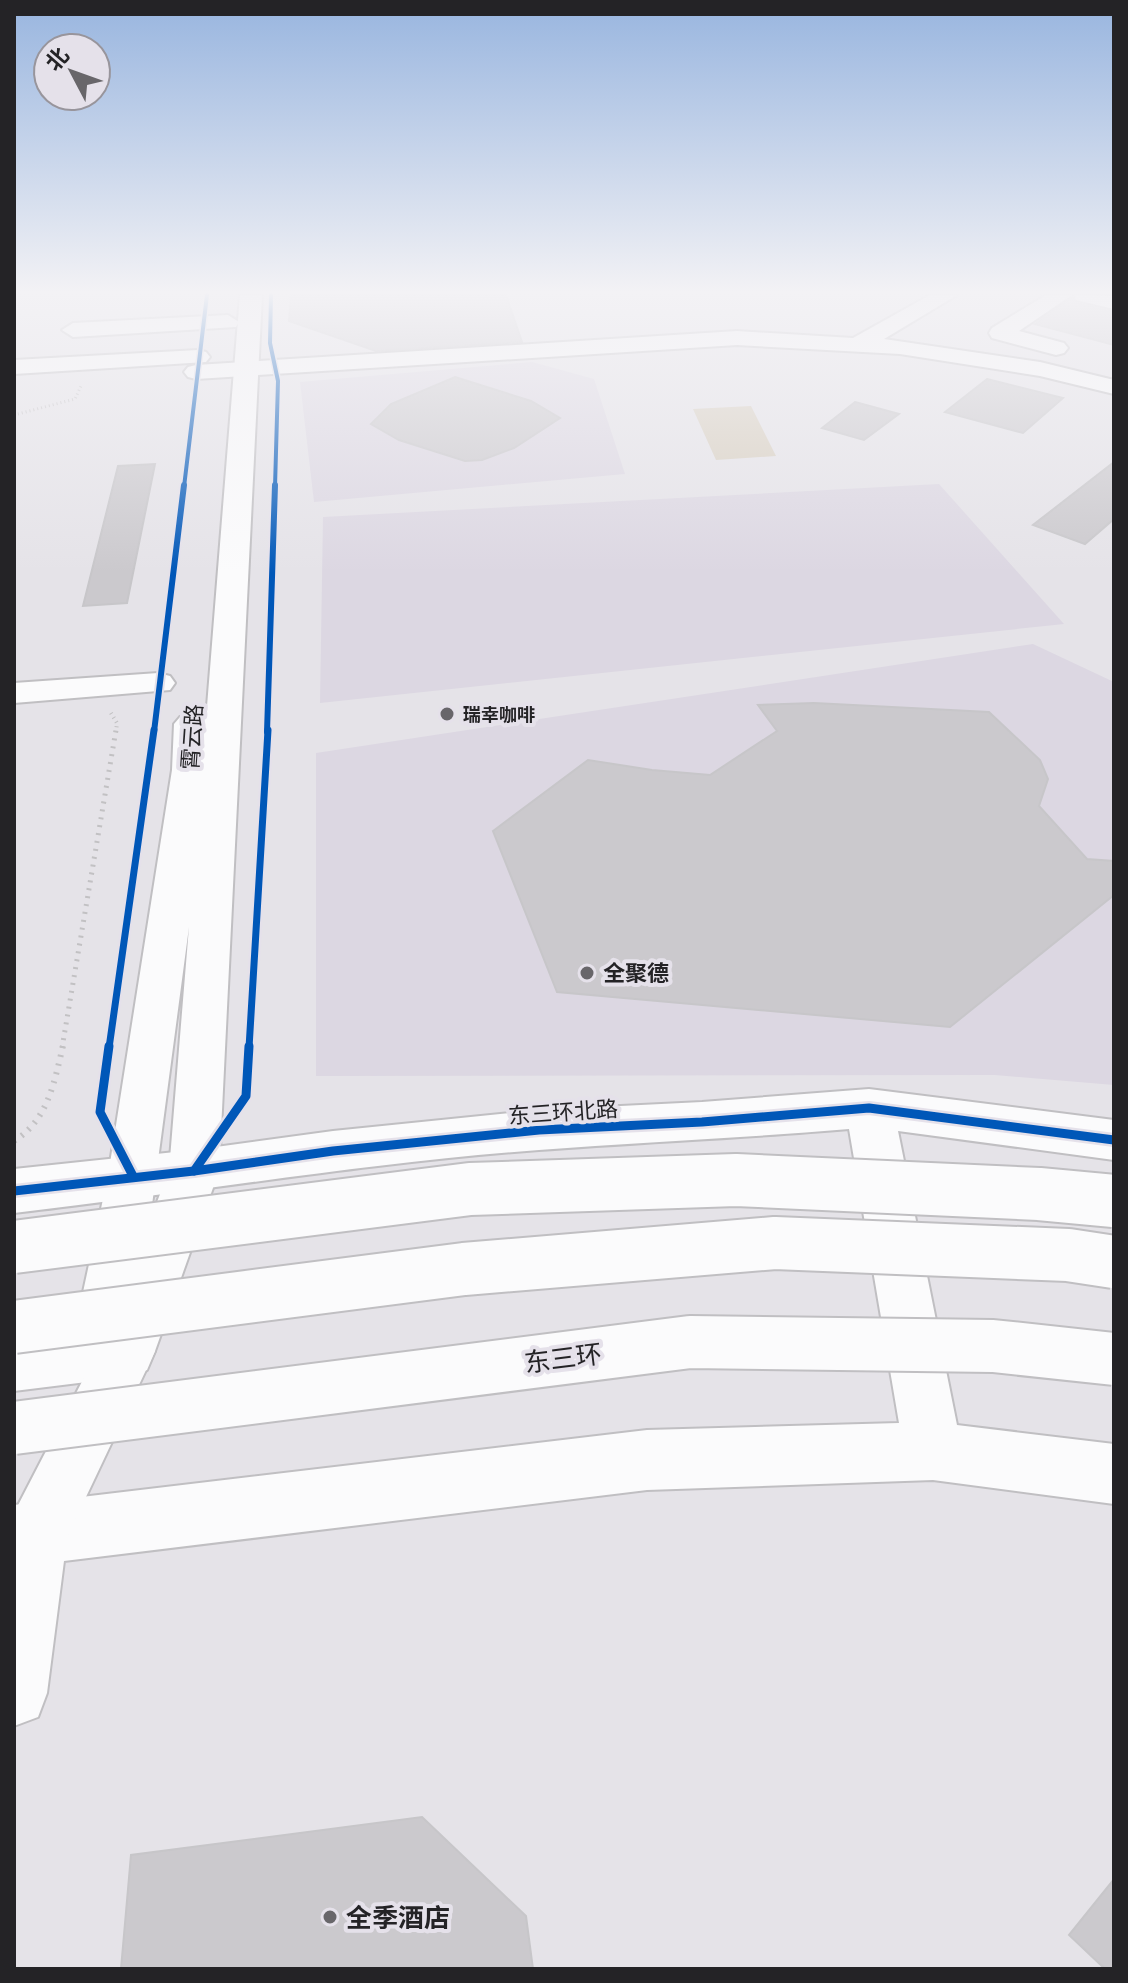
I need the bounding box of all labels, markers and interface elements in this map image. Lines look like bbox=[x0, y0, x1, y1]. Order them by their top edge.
north arrow bbox=[32, 32, 112, 112]
text: 北 bbox=[39, 41, 75, 76]
street label: 霄云路 bbox=[176, 703, 208, 771]
place label: 瑞幸咖啡 bbox=[463, 703, 535, 726]
marker: 瑞幸咖啡 bbox=[438, 705, 456, 723]
place label: 全聚德 bbox=[603, 959, 669, 987]
marker: 全聚德 bbox=[578, 964, 596, 982]
street label: 东三环北路 bbox=[507, 1094, 619, 1130]
street label: 东三环 bbox=[522, 1337, 604, 1379]
place label: 全季酒店 bbox=[346, 1901, 450, 1934]
marker: 全季酒店 bbox=[321, 1908, 339, 1926]

